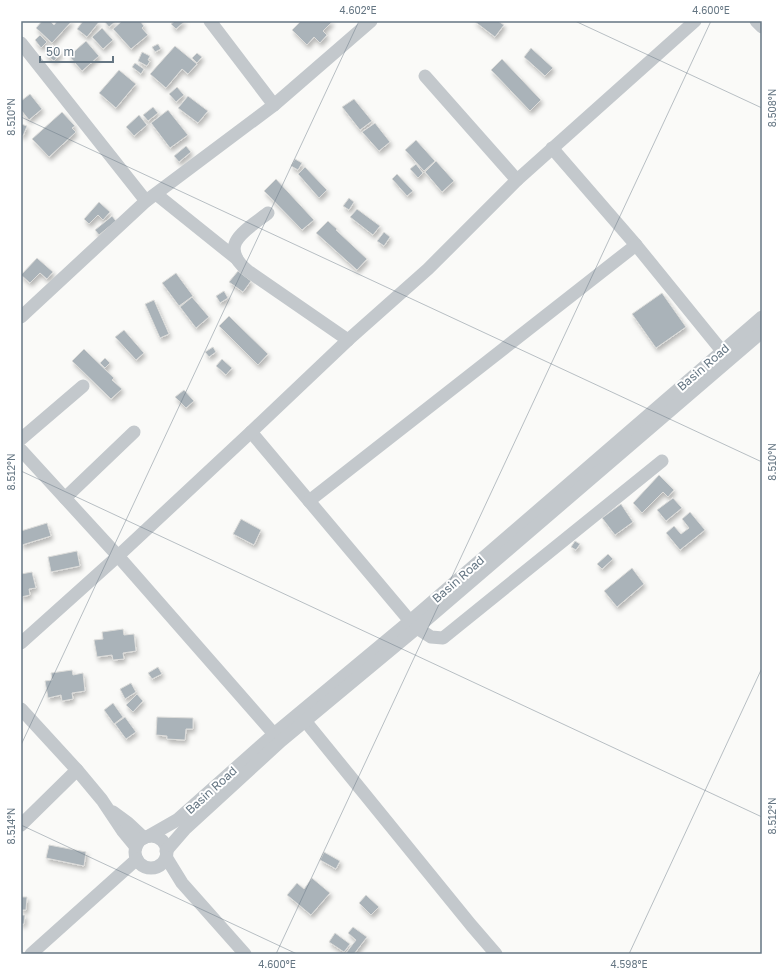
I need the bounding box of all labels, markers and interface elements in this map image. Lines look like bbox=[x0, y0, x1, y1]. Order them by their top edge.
text: 4.602°E bbox=[339, 4, 377, 16]
text: 4.600°E bbox=[692, 4, 730, 16]
scale bar bbox=[40, 38, 113, 64]
text: 50 m bbox=[46, 44, 74, 59]
text: 8.508°N bbox=[766, 89, 778, 127]
text: 8.510°N bbox=[5, 98, 17, 136]
street label: Basin Road bbox=[674, 340, 732, 394]
text: 8.510°N bbox=[766, 443, 778, 481]
text: 8.512°N bbox=[5, 453, 17, 491]
street label: Basin Road bbox=[429, 552, 487, 606]
street label: Basin Road bbox=[182, 763, 240, 817]
text: 8.512°N bbox=[766, 797, 778, 835]
text: 8.514°N bbox=[5, 808, 17, 844]
text: 4.600°E bbox=[258, 958, 296, 970]
text: 4.598°E bbox=[610, 958, 648, 970]

